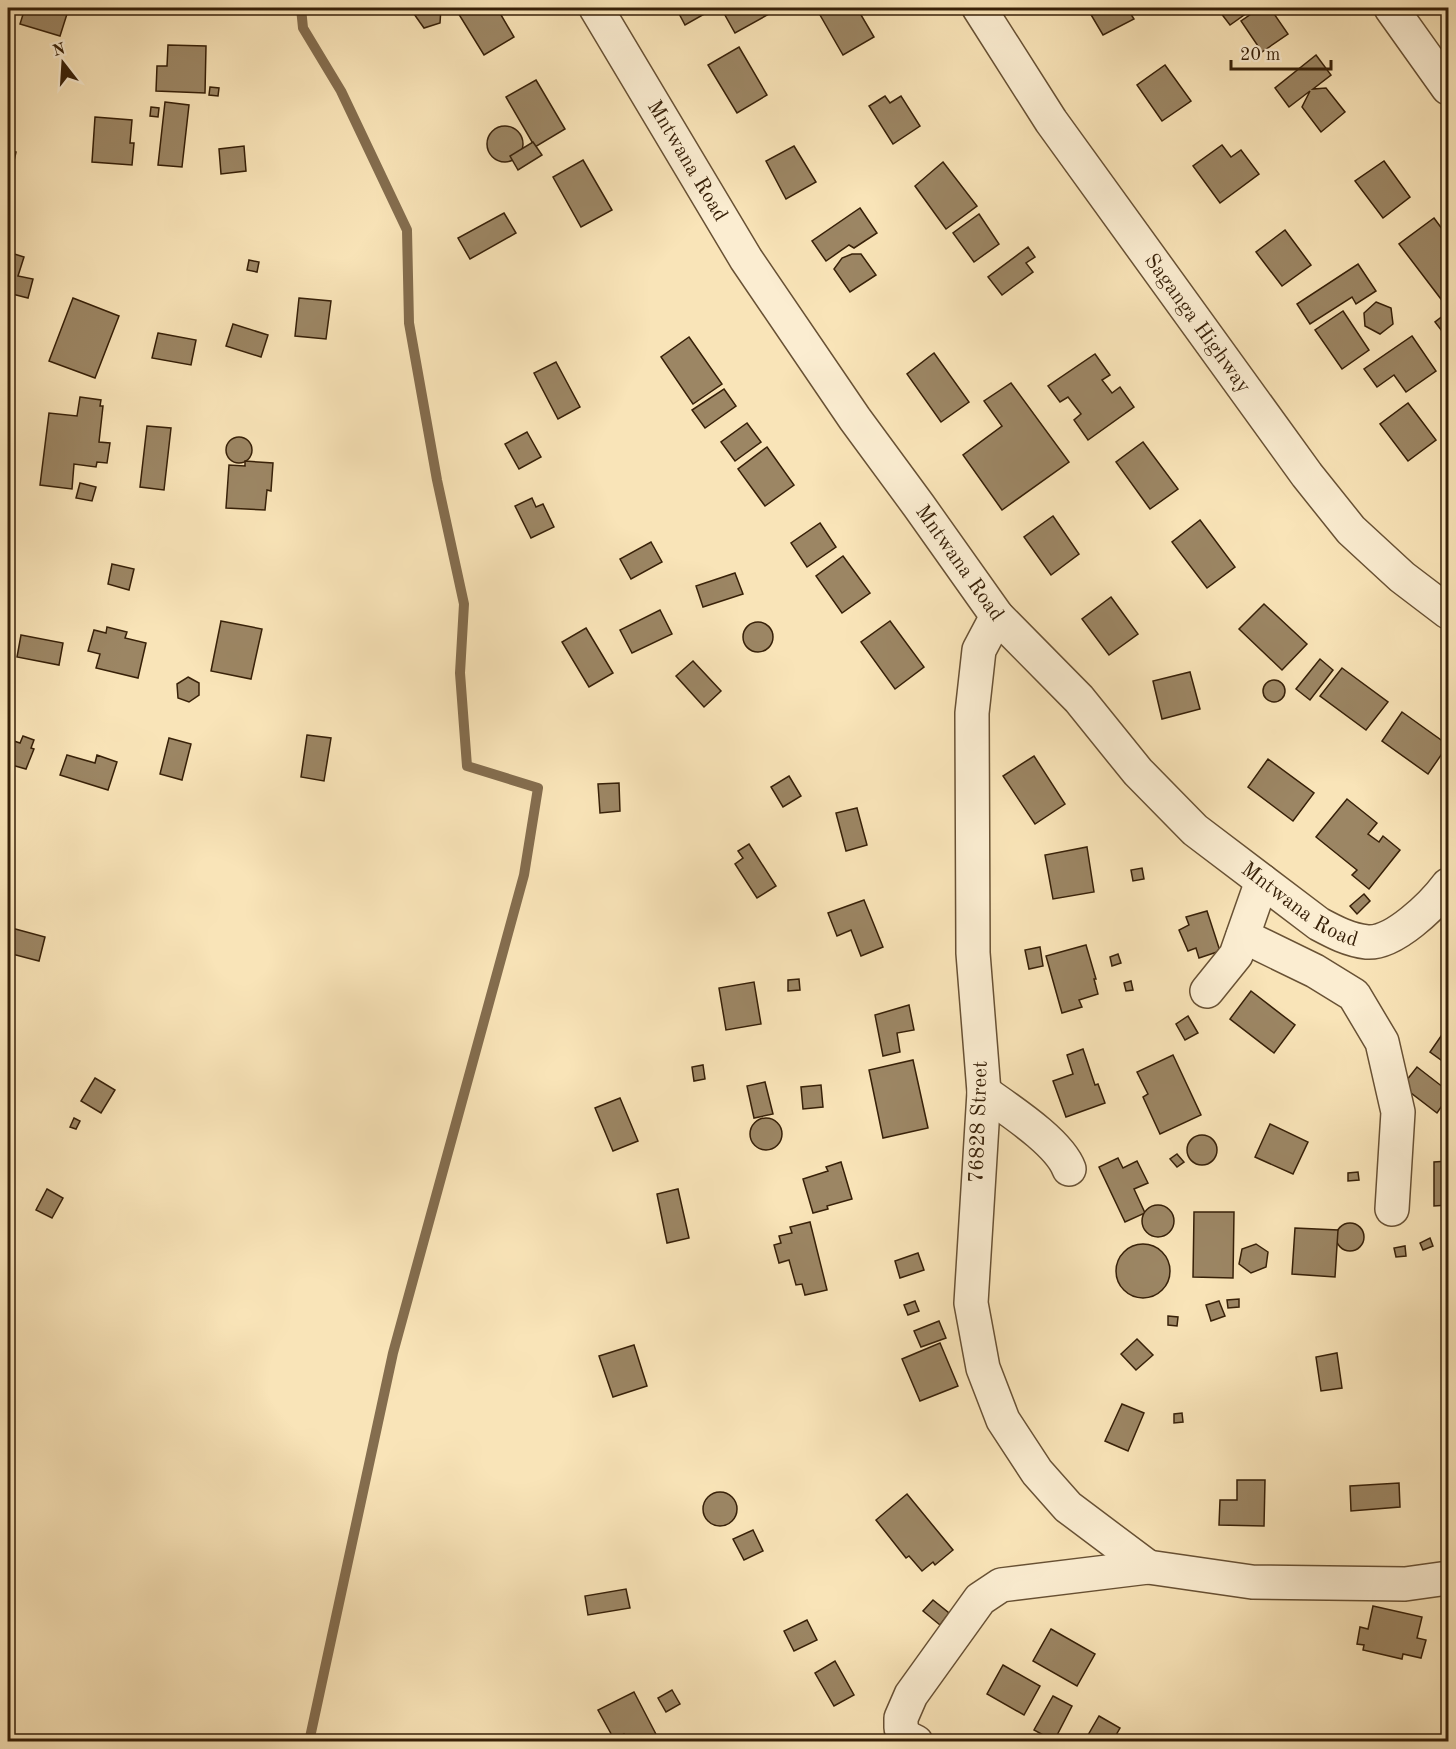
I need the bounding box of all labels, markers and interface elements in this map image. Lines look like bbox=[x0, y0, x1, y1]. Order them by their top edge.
north arrow bbox=[33, 33, 93, 93]
scale bar bbox=[1231, 33, 1332, 71]
text: N bbox=[51, 41, 68, 60]
text: 20 m bbox=[1240, 46, 1280, 64]
street label: Mntwana Road bbox=[643, 97, 731, 225]
street label: Saganga Highway bbox=[1140, 250, 1255, 397]
street label: Mntwana Road bbox=[911, 501, 1008, 625]
street label: Mntwana Road bbox=[1237, 858, 1361, 951]
street label: 76828 Street bbox=[966, 1060, 992, 1184]

